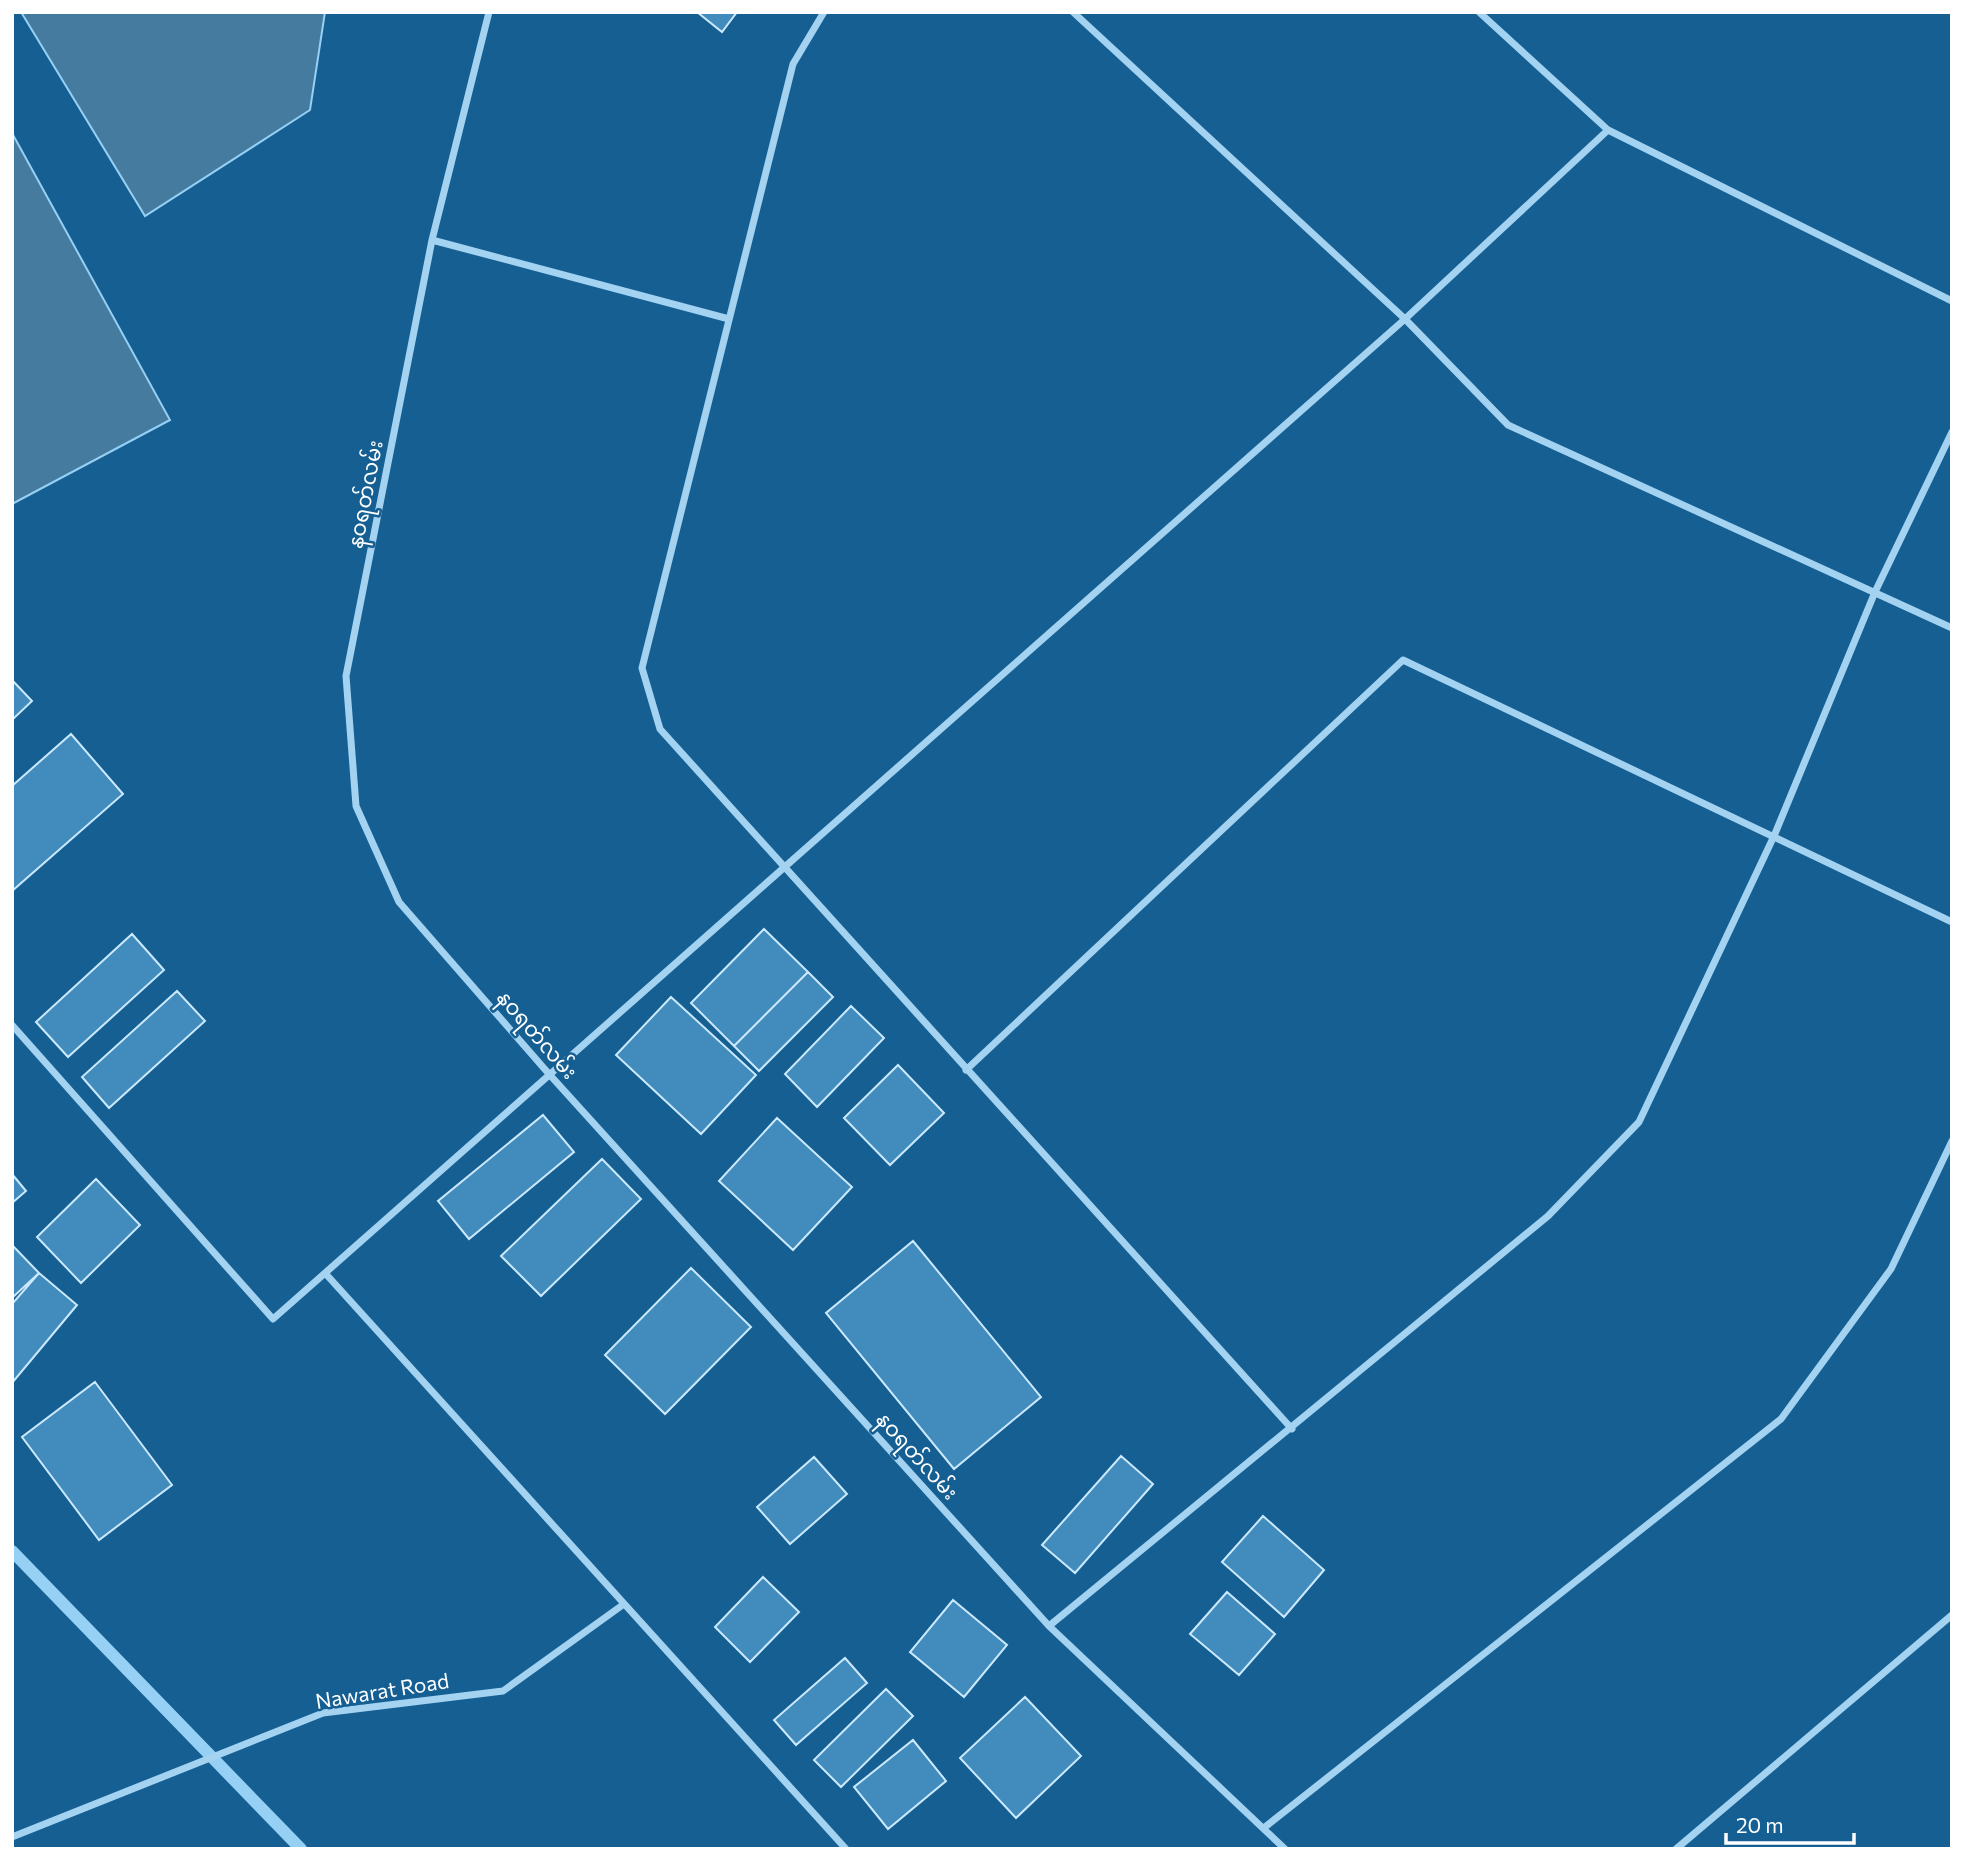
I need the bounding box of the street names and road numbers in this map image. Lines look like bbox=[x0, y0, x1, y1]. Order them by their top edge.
street label: နဝရတ်လမ်း bbox=[339, 438, 393, 551]
street label: နဝရတ်လမ်း bbox=[488, 983, 585, 1087]
street label: နဝရတ်လမ်း bbox=[868, 1405, 965, 1508]
street label: Nawarat Road bbox=[313, 1667, 451, 1713]

